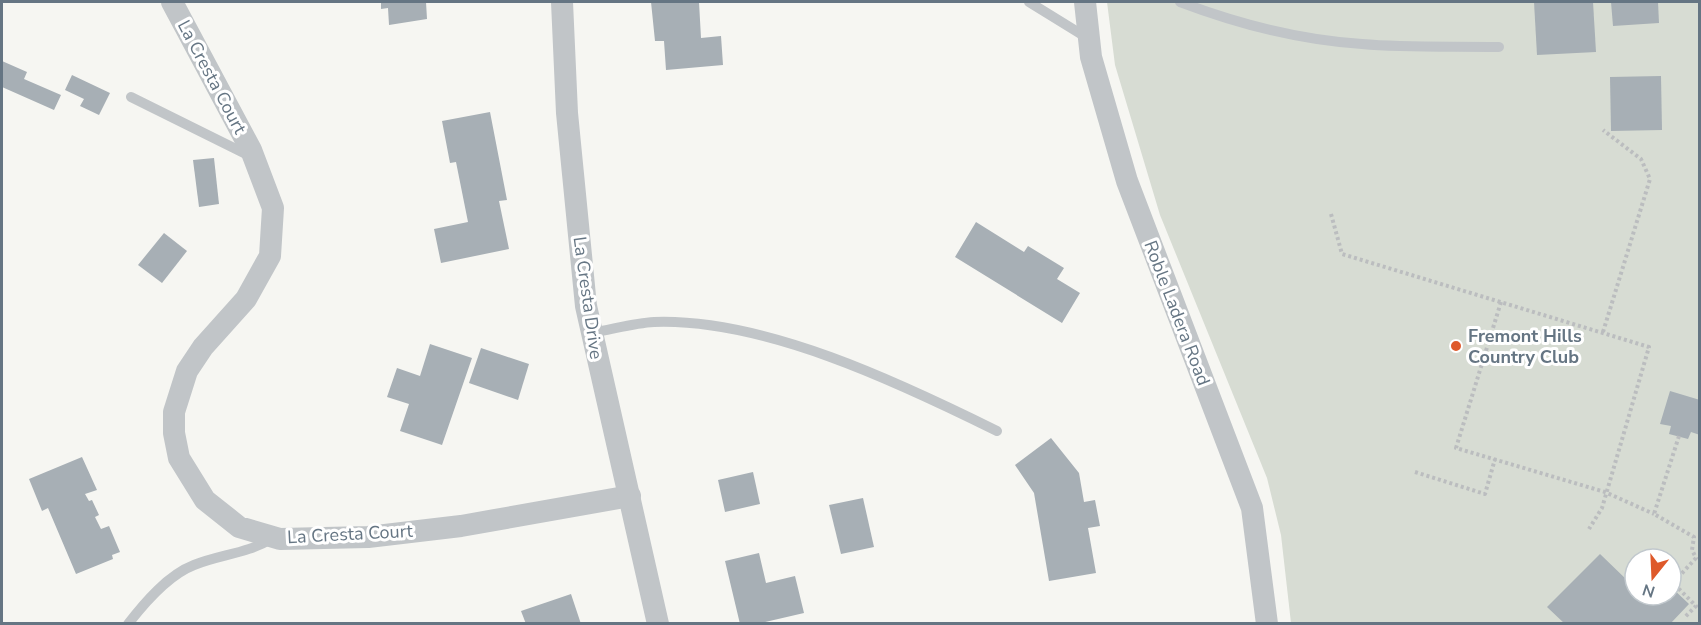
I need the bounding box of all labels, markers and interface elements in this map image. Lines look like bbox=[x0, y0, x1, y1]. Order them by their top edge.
street label: La Cresta Court bbox=[172, 16, 252, 139]
street label: La Cresta Drive bbox=[568, 235, 608, 361]
street label: Roble Ladera Road bbox=[1138, 237, 1216, 389]
place label: Fremont Hills Country Club bbox=[1468, 324, 1582, 369]
marker: Fremont Hills Country Club bbox=[1449, 339, 1463, 353]
street label: La Cresta Court bbox=[287, 519, 414, 549]
north arrow bbox=[1623, 547, 1683, 607]
text: N bbox=[1640, 578, 1658, 603]

